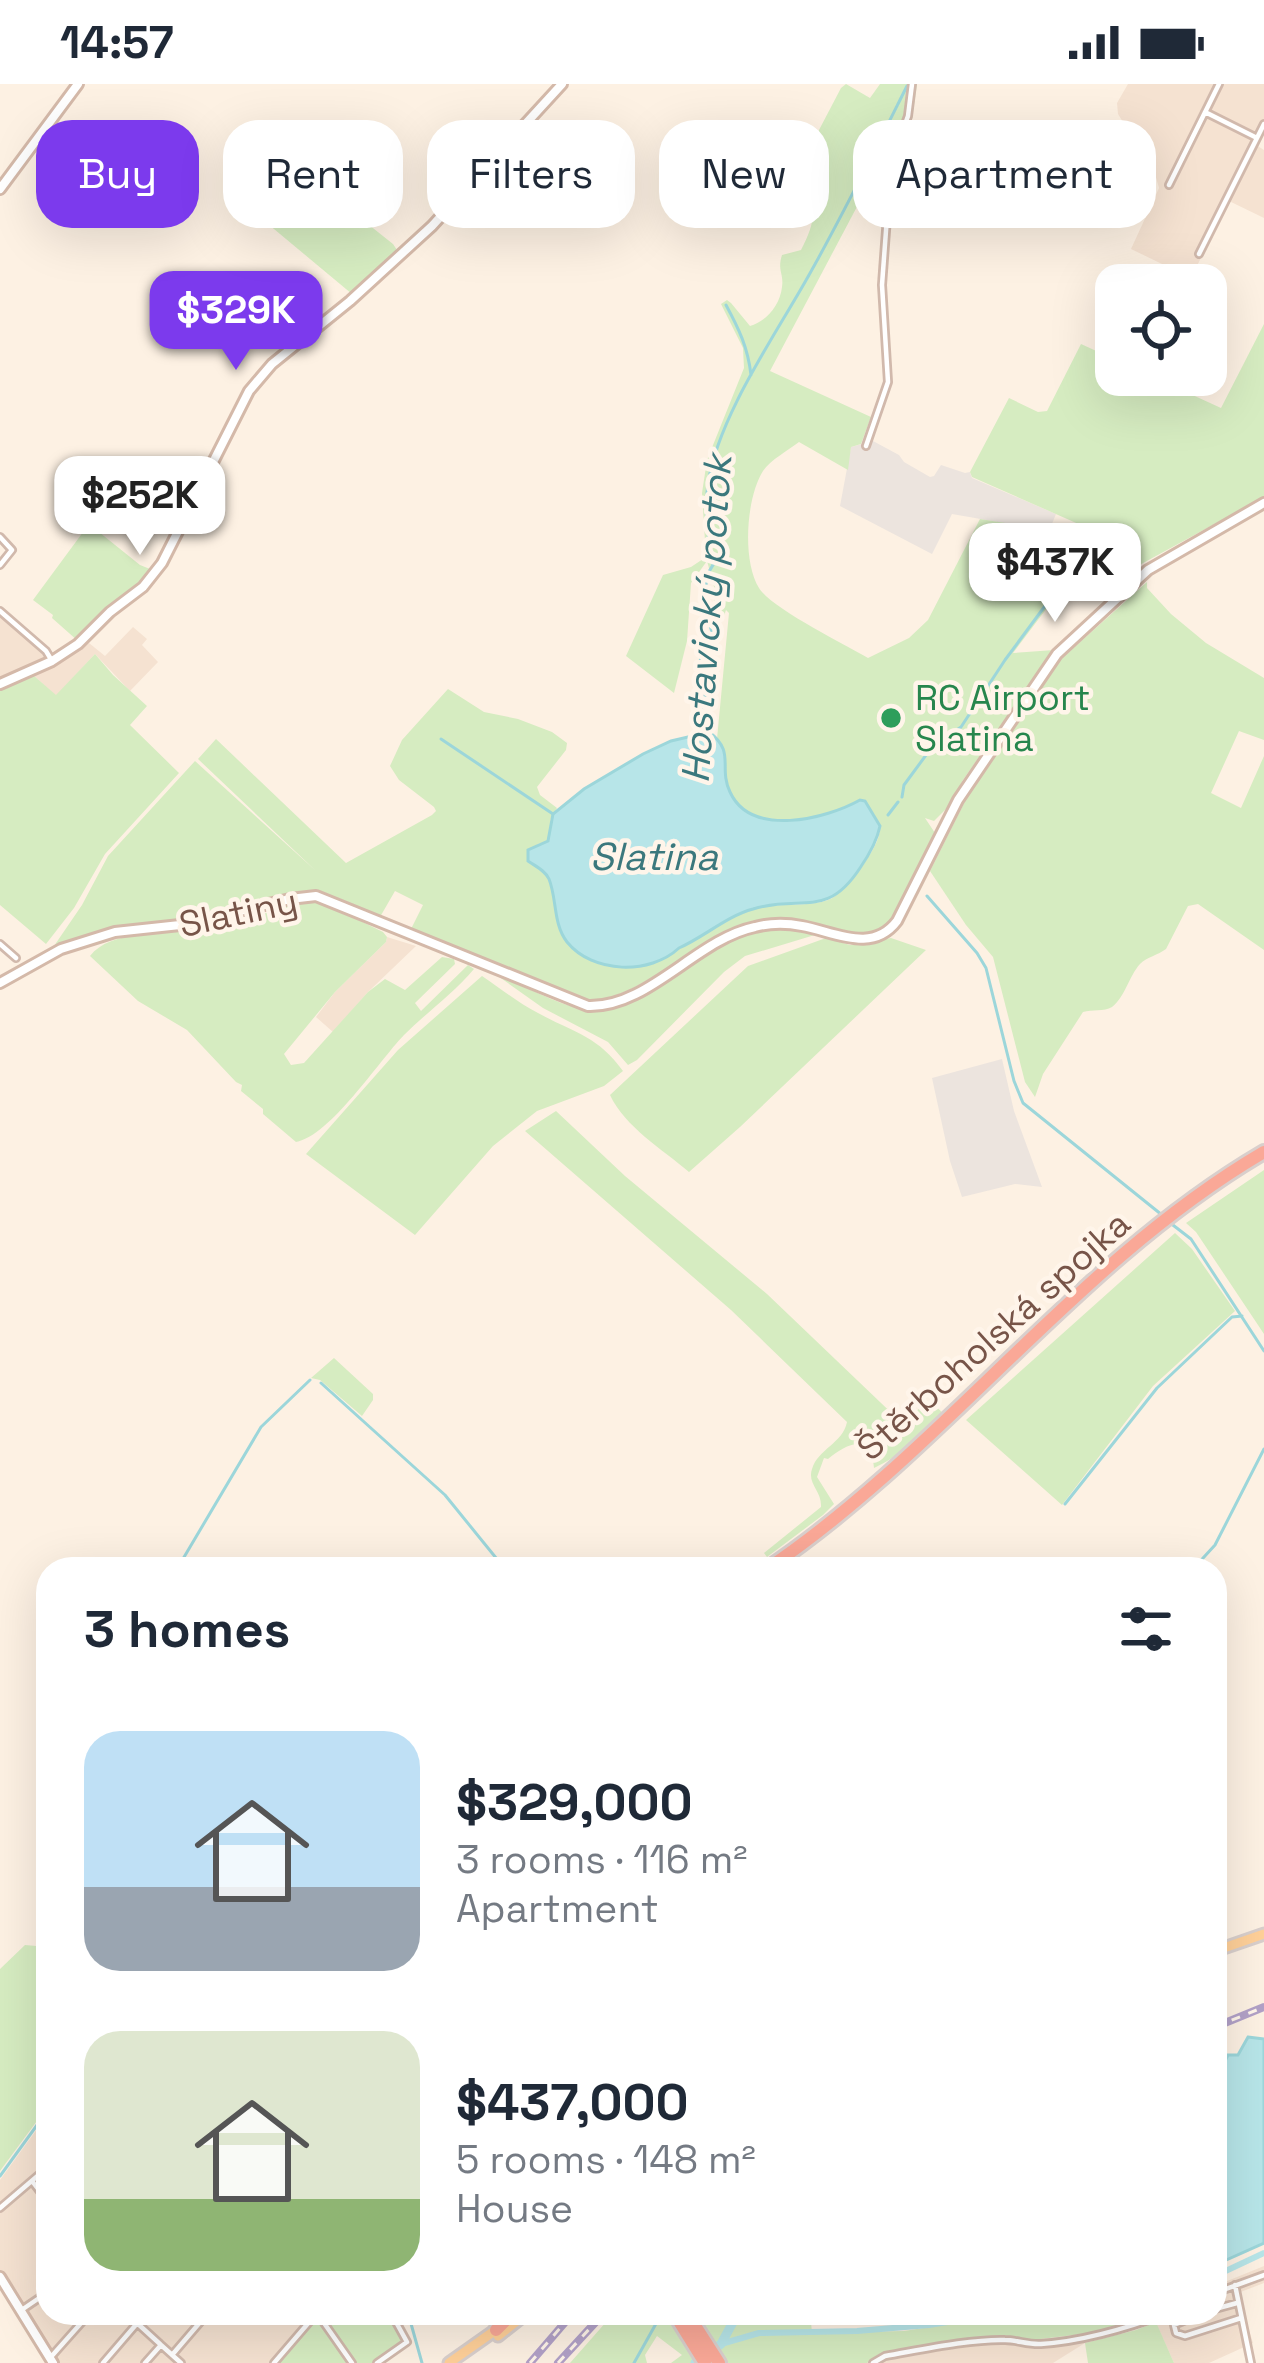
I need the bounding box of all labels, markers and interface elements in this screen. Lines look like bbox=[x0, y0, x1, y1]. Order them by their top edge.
text: 14:57 bbox=[60, 14, 174, 71]
chip: Buy bbox=[36, 120, 199, 228]
chip: Rent bbox=[223, 120, 403, 228]
chip: Filters bbox=[427, 120, 635, 228]
chip: New bbox=[659, 120, 829, 228]
chip: Apartment bbox=[853, 120, 1156, 228]
map controls bbox=[1095, 264, 1227, 396]
button: locate bbox=[1095, 264, 1227, 396]
pin: $329K bbox=[152, 271, 320, 373]
text: $329K bbox=[177, 285, 295, 334]
water label: Hostavický potok bbox=[671, 449, 743, 785]
pin: $252K bbox=[56, 456, 224, 558]
text: $252K bbox=[81, 470, 199, 519]
pin: $437K bbox=[971, 523, 1139, 625]
text: $437K bbox=[996, 537, 1114, 586]
place label: RC Airport Slatina bbox=[915, 675, 1090, 762]
marker: RC Airport Slatina bbox=[878, 705, 904, 731]
water label: Slatina bbox=[590, 832, 719, 881]
street label: Slatiny bbox=[175, 878, 302, 948]
street label: Štěrboholská spojka bbox=[847, 1201, 1140, 1471]
icon: filters bbox=[1113, 1596, 1179, 1662]
text: 3 homes bbox=[84, 1597, 290, 1662]
text: $329,000 bbox=[456, 1770, 693, 1835]
icon: home bbox=[180, 1779, 324, 1923]
text: 3 rooms · 116 m² bbox=[456, 1835, 748, 1884]
text: Apartment bbox=[456, 1884, 659, 1933]
text: $437,000 bbox=[456, 2070, 689, 2135]
icon: home bbox=[180, 2079, 324, 2223]
text: 5 rooms · 148 m² bbox=[456, 2135, 756, 2184]
text: House bbox=[456, 2184, 573, 2233]

